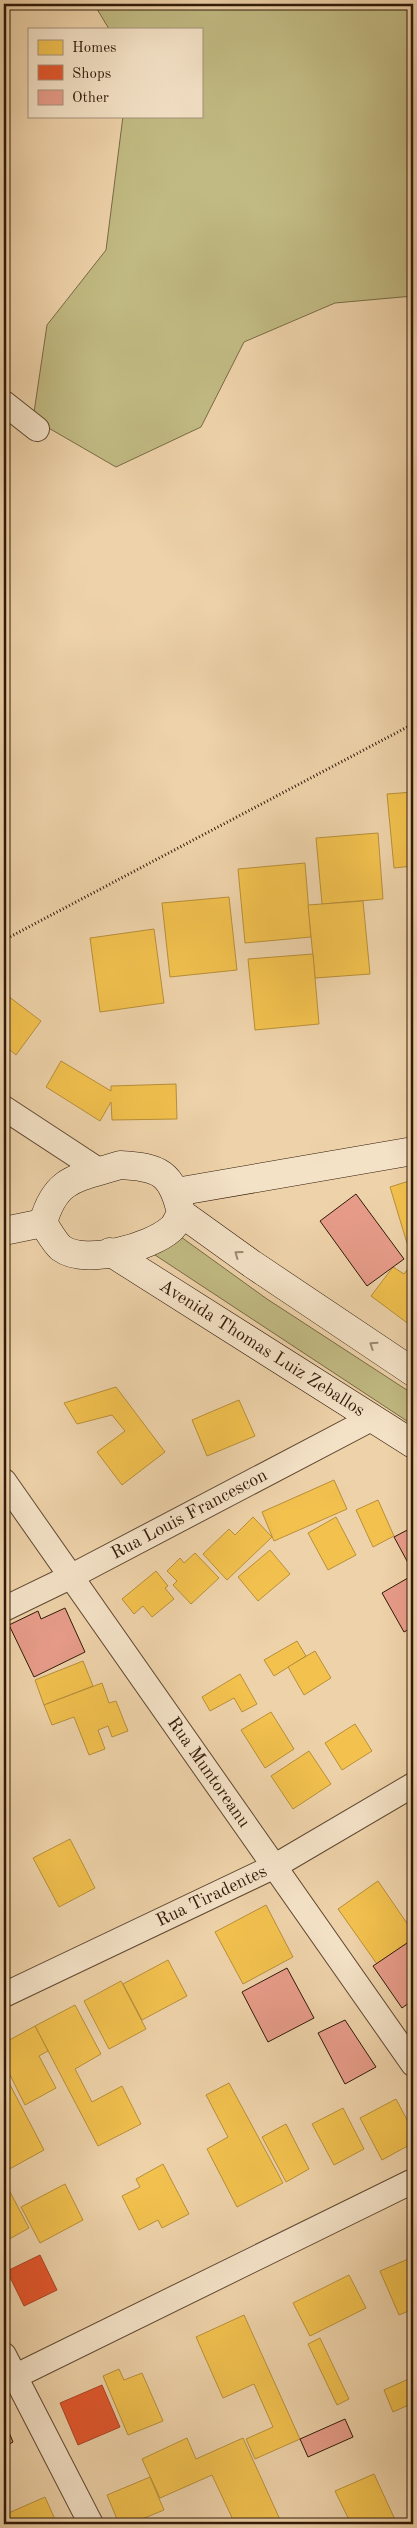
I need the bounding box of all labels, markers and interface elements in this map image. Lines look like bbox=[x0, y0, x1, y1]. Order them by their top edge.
legend bbox=[28, 28, 202, 118]
text: Homes bbox=[72, 41, 117, 56]
text: Shops bbox=[72, 67, 111, 82]
text: Other bbox=[72, 91, 109, 106]
one-way arrow bbox=[234, 1251, 244, 1260]
street label: Avenida Thomas Luiz Zeballos bbox=[156, 1277, 368, 1420]
one-way arrow bbox=[369, 1342, 378, 1351]
street label: Rua Louis Francescon bbox=[108, 1466, 270, 1563]
street label: Rua Muntoreanu bbox=[164, 1714, 253, 1831]
street label: Rua Tiradentes bbox=[153, 1862, 270, 1930]

